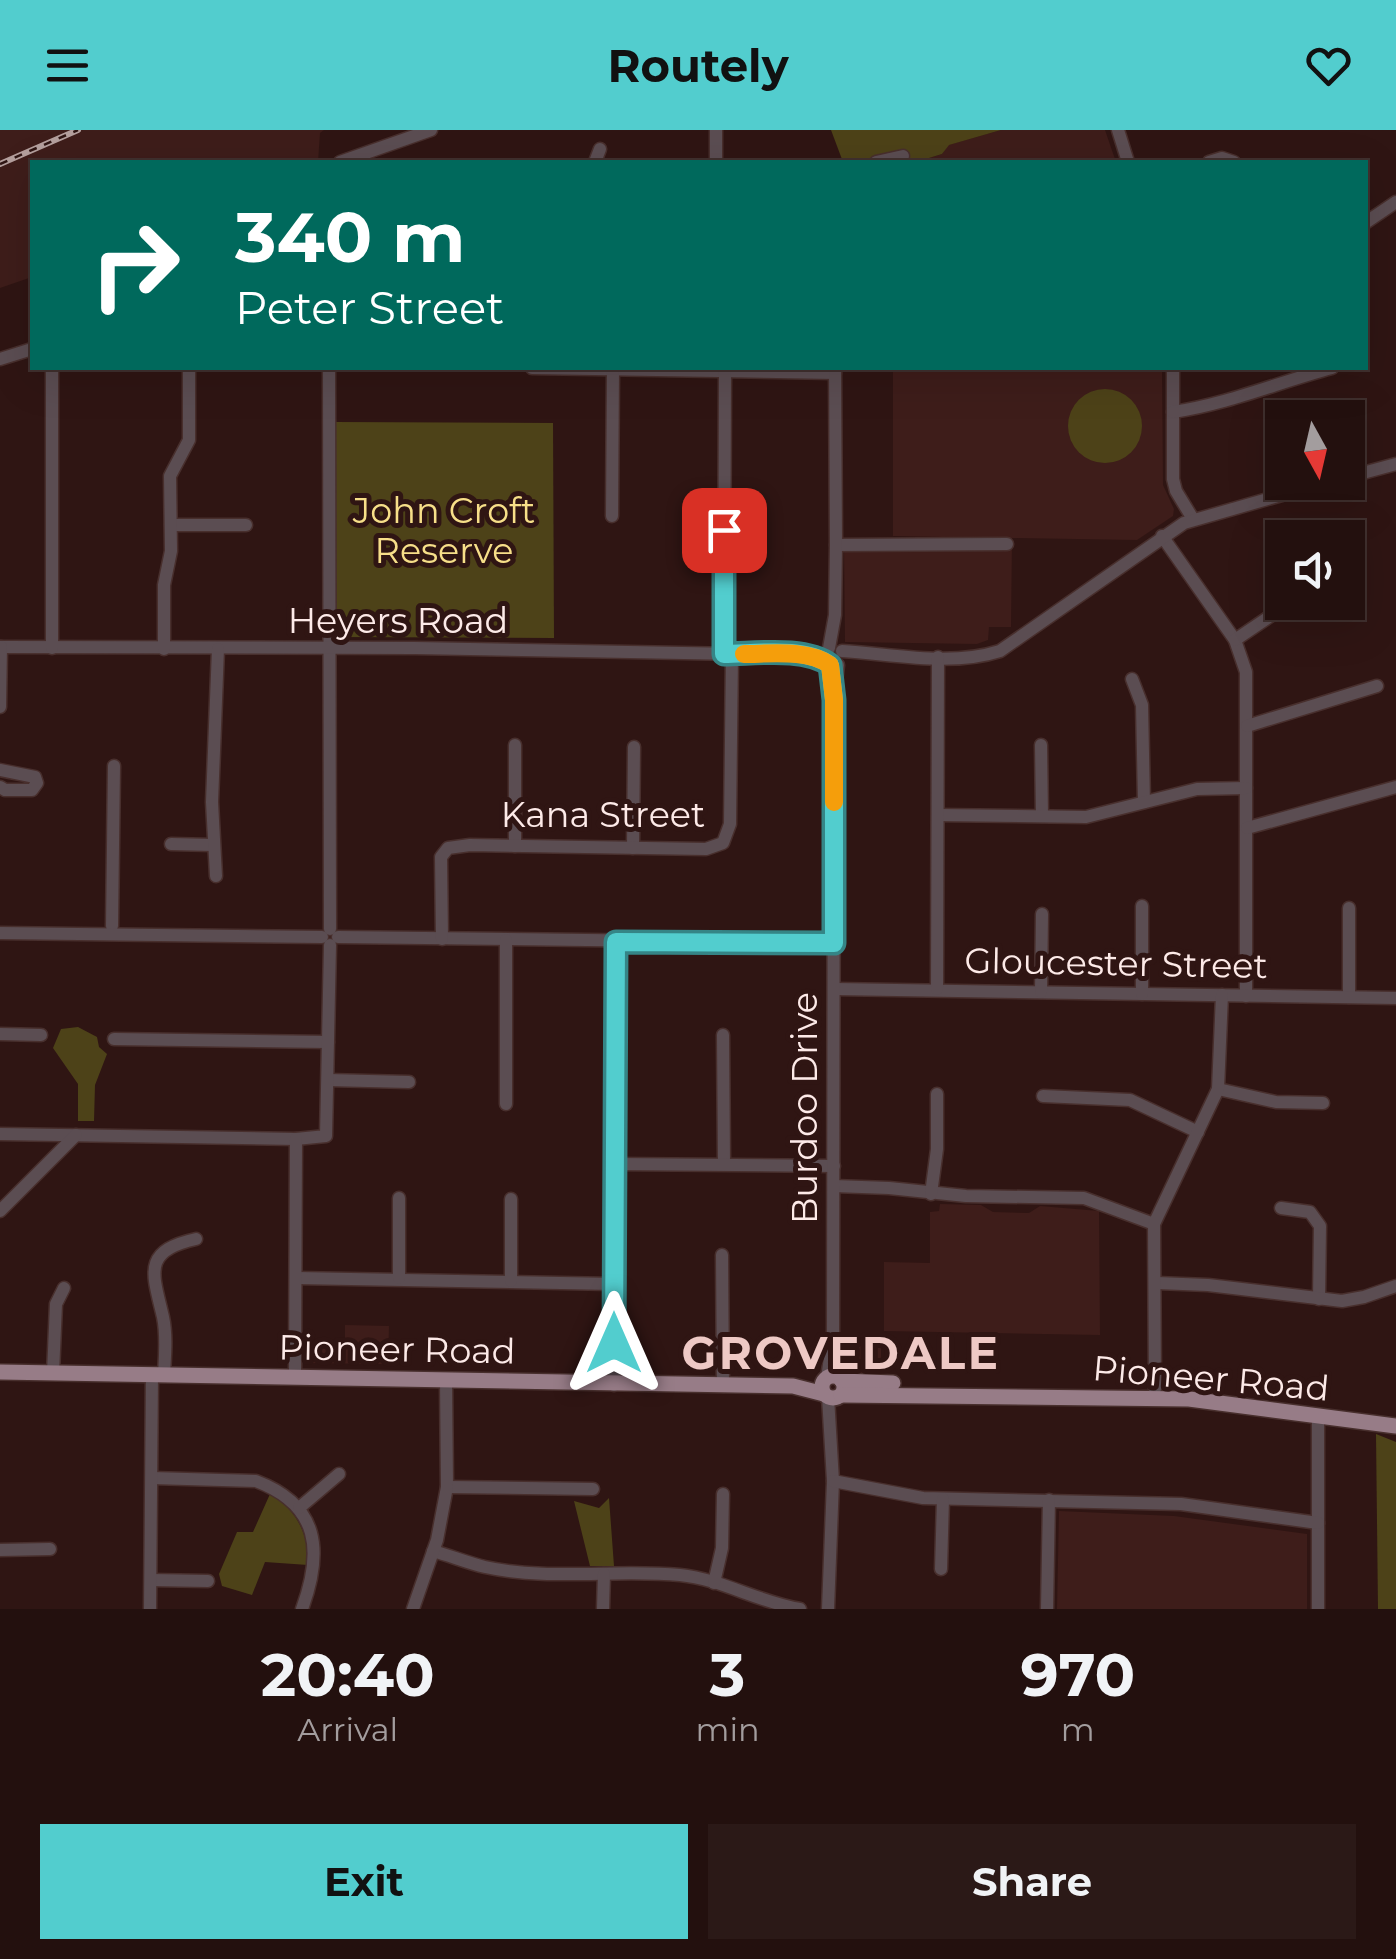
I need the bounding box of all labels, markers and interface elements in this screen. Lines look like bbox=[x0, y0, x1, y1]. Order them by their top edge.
icon: menu bbox=[40, 38, 95, 93]
text: Routely bbox=[607, 38, 789, 93]
icon: heart bbox=[1301, 38, 1356, 93]
text: 340 m bbox=[235, 194, 465, 280]
icon: right bbox=[70, 200, 200, 330]
text: Peter Street bbox=[235, 280, 504, 335]
north arrow bbox=[1265, 400, 1365, 500]
map controls bbox=[1265, 400, 1365, 620]
pin bbox=[682, 488, 767, 573]
park label: John Croft Reserve bbox=[352, 489, 535, 572]
icon: arrive bbox=[697, 503, 752, 558]
button: sound bbox=[1265, 520, 1365, 620]
street label: Heyers Road bbox=[288, 599, 508, 642]
street label: Kana Street bbox=[501, 793, 705, 836]
street label: Gloucester Street bbox=[964, 939, 1268, 987]
street label: Burdoo Drive bbox=[783, 992, 826, 1224]
position arrow bbox=[562, 1291, 666, 1395]
street label: Pioneer Road bbox=[278, 1325, 516, 1373]
district label: GROVEDALE bbox=[682, 1325, 1000, 1380]
street label: Pioneer Road bbox=[1091, 1346, 1331, 1410]
text: 20:40 bbox=[261, 1638, 435, 1711]
text: 3 bbox=[710, 1638, 745, 1711]
text: 970 bbox=[1020, 1638, 1135, 1711]
text: Arrival bbox=[297, 1710, 398, 1749]
text: min bbox=[695, 1710, 760, 1749]
text: m bbox=[1061, 1710, 1095, 1749]
button: Exit bbox=[40, 1824, 688, 1939]
button: Share bbox=[708, 1824, 1356, 1939]

